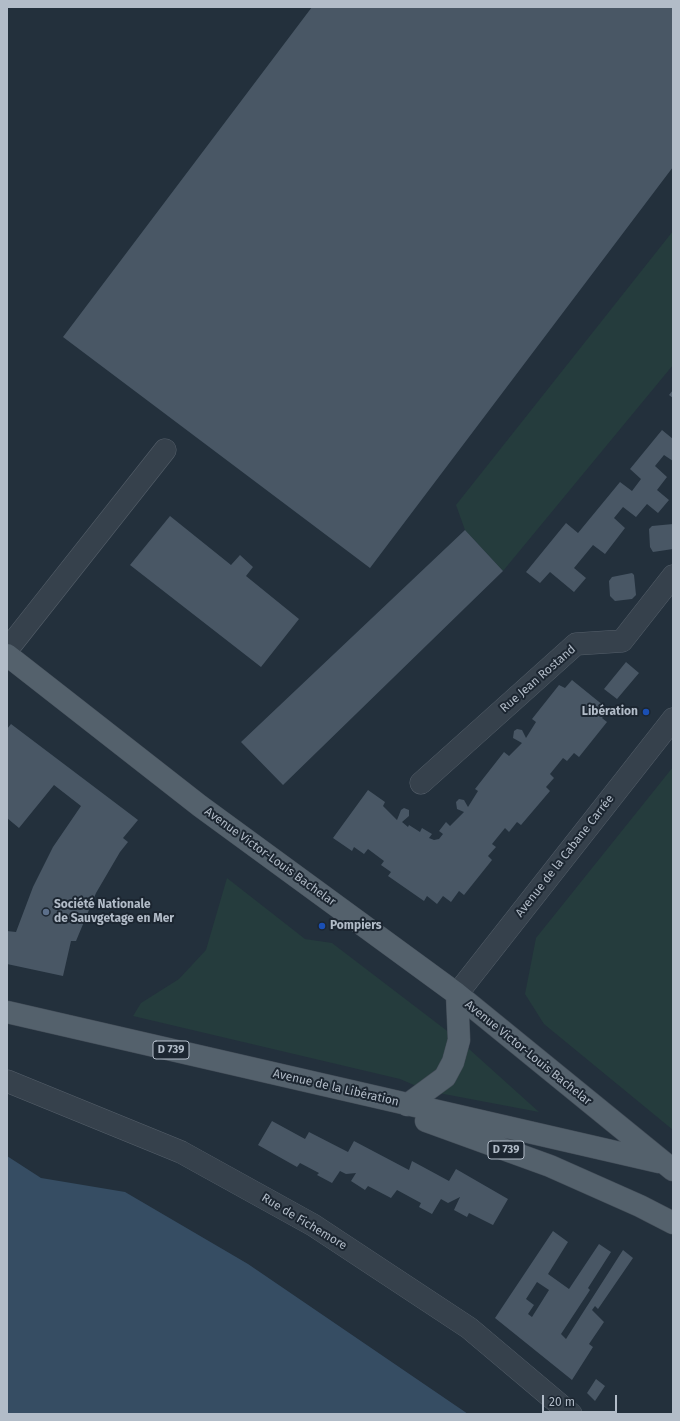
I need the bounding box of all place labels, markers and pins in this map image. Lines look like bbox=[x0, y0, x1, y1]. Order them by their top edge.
place label: Libération bbox=[582, 705, 638, 719]
marker: Libération bbox=[641, 707, 651, 717]
place label: Société Nationale de Sauvgetage en Mer bbox=[54, 898, 174, 926]
marker: Société Nationale de Sauvgetage en Mer bbox=[41, 907, 51, 917]
place label: Pompiers bbox=[330, 919, 382, 933]
marker: Pompiers bbox=[317, 921, 327, 931]

